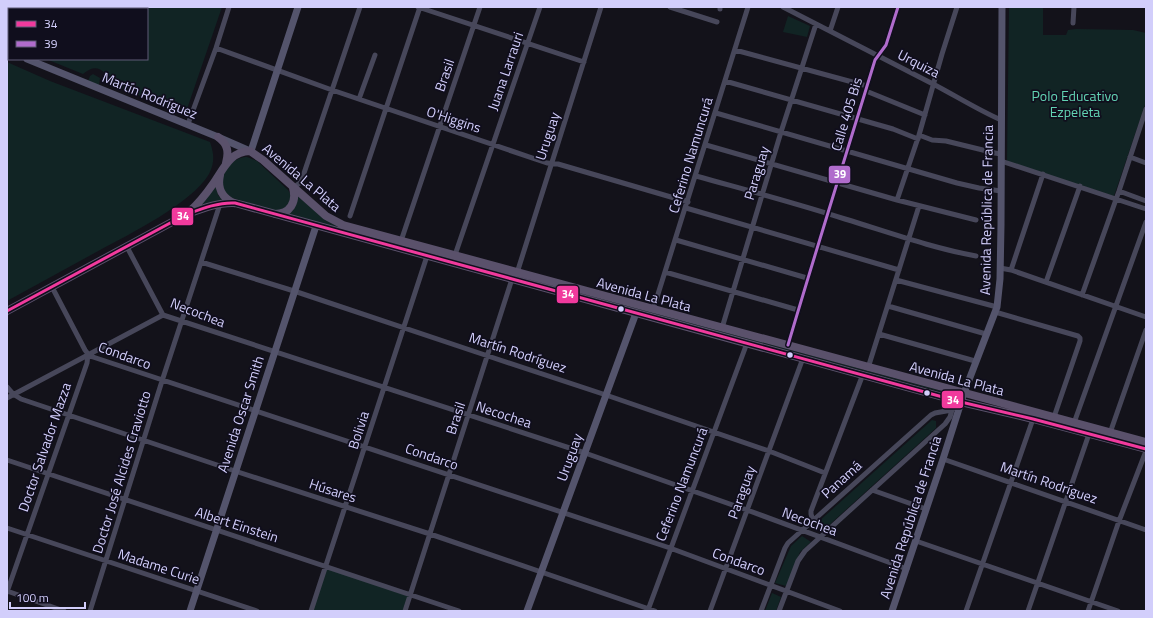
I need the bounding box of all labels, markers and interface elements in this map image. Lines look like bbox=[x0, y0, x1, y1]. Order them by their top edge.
legend bbox=[8, 8, 148, 60]
text: 34 bbox=[44, 14, 58, 33]
street label: Juana Larrauri bbox=[482, 29, 528, 113]
text: 39 bbox=[44, 34, 58, 53]
street label: Urquiza bbox=[894, 43, 944, 83]
street label: Brasil bbox=[429, 56, 459, 94]
street label: Martín Rodríguez bbox=[99, 66, 201, 124]
street label: Calle 405 Bis bbox=[825, 75, 867, 153]
park label: Polo Educativo Ezpeleta bbox=[1032, 85, 1118, 122]
street label: Ceferino Namuncurá bbox=[662, 94, 718, 216]
street label: O'Higgins bbox=[424, 100, 484, 138]
street label: Uruguay bbox=[529, 109, 565, 163]
street label: Avenida República de Francia bbox=[974, 125, 998, 295]
street label: Avenida La Plata bbox=[258, 138, 346, 216]
street label: Paraguay bbox=[738, 143, 774, 203]
line badge: 39 bbox=[828, 165, 851, 184]
text: 39 bbox=[834, 166, 846, 182]
line badge: 34 bbox=[171, 207, 194, 226]
text: 34 bbox=[177, 208, 189, 224]
street label: Avenida La Plata bbox=[594, 271, 694, 317]
line badge: 34 bbox=[556, 285, 579, 304]
text: 34 bbox=[562, 286, 574, 302]
street label: Necochea bbox=[167, 292, 229, 332]
unlabelled marker bbox=[616, 304, 626, 314]
street label: Martín Rodríguez bbox=[466, 326, 570, 378]
street label: Condarco bbox=[96, 336, 154, 374]
unlabelled marker bbox=[785, 350, 795, 360]
street label: Avenida Oscar Smith bbox=[211, 353, 269, 475]
street label: Avenida La Plata bbox=[907, 355, 1007, 401]
street label: Doctor Salvador Mazza bbox=[12, 380, 76, 514]
street label: Doctor José Alcides Craviotto bbox=[86, 388, 156, 556]
unlabelled marker bbox=[922, 388, 932, 398]
line badge: 34 bbox=[941, 390, 964, 409]
text: 34 bbox=[947, 392, 959, 408]
street label: Necochea bbox=[473, 395, 535, 433]
street label: Brasil bbox=[440, 399, 470, 437]
street label: Bolivia bbox=[342, 408, 374, 452]
street label: Ceferino Namuncurá bbox=[650, 424, 712, 544]
street label: Uruguay bbox=[551, 430, 587, 484]
street label: Avenida República de Francia bbox=[874, 433, 946, 601]
street label: Condarco bbox=[403, 437, 461, 475]
street label: Panamá bbox=[816, 455, 866, 503]
street label: Martín Rodríguez bbox=[998, 456, 1100, 508]
street label: Paraguay bbox=[722, 462, 760, 522]
street label: Húsares bbox=[307, 472, 359, 508]
street label: Albert Einstein bbox=[193, 501, 281, 547]
street label: Necochea bbox=[779, 501, 841, 541]
street label: Condarco bbox=[710, 542, 768, 580]
street label: Madame Curie bbox=[115, 543, 203, 589]
scale bar bbox=[10, 584, 85, 610]
text: 100 m bbox=[16, 588, 49, 607]

